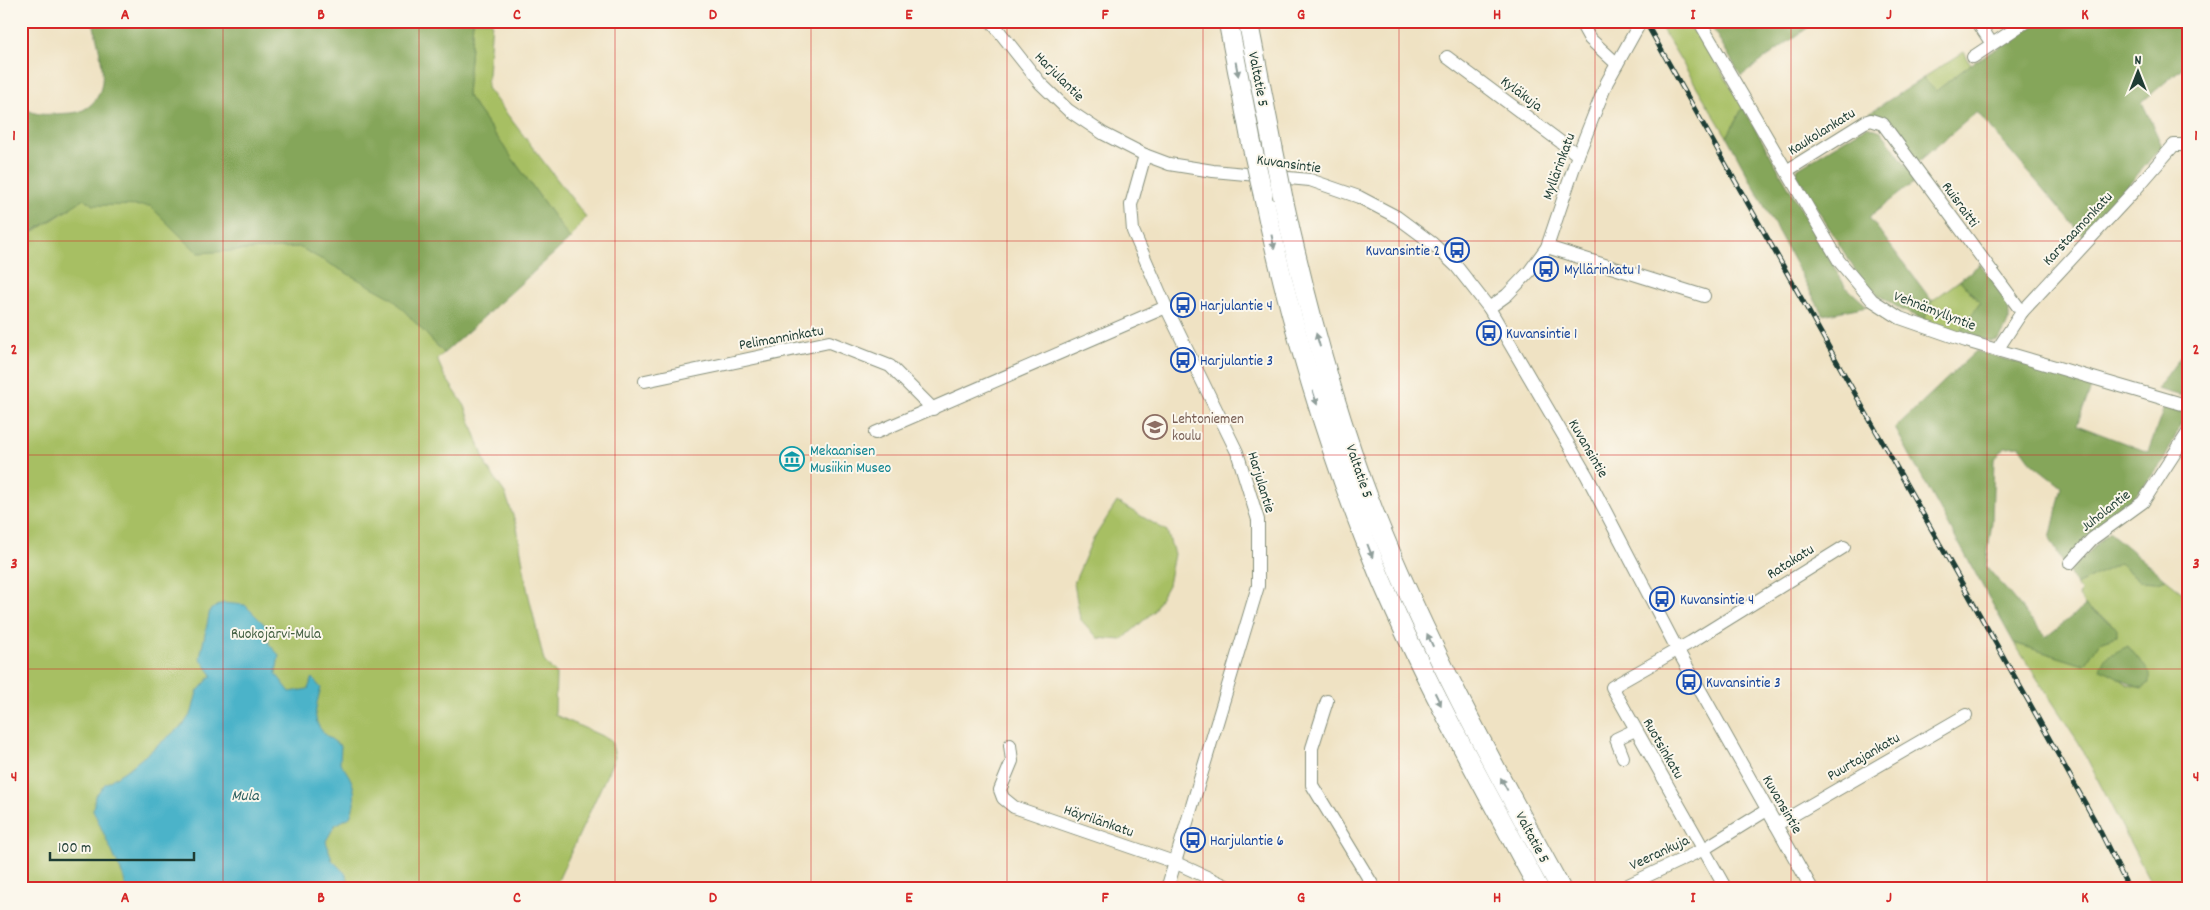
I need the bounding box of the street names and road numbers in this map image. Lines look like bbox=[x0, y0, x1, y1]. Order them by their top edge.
street label: Harjulantie bbox=[1029, 47, 1089, 108]
street label: Valtatie 5 bbox=[1241, 50, 1273, 109]
street label: Kyläkuja bbox=[1495, 71, 1547, 118]
street label: Kaukolankatu bbox=[1784, 103, 1860, 162]
street label: Myllärinkatu bbox=[1538, 130, 1582, 203]
street label: Kuvansintie bbox=[1255, 150, 1323, 180]
street label: Ruisraitti bbox=[1935, 178, 1984, 233]
street label: Karstaamonkatu bbox=[2038, 187, 2119, 271]
street label: Vehnämyllyntie bbox=[1890, 286, 1979, 338]
street label: Pelimanninkatu bbox=[737, 321, 826, 357]
street label: Kuvansintie bbox=[1562, 416, 1613, 483]
street label: Valtatie 5 bbox=[1339, 442, 1378, 502]
street label: Harjulantie bbox=[1240, 449, 1280, 516]
street label: Juholantie bbox=[2077, 485, 2136, 538]
street label: Ratakatu bbox=[1763, 540, 1819, 586]
street label: Ruotsinkatu bbox=[1636, 714, 1689, 784]
street label: Puurtajankatu bbox=[1823, 728, 1905, 788]
street label: Kuvansintie bbox=[1756, 772, 1807, 839]
street label: Häyrilänkatu bbox=[1060, 800, 1136, 844]
street label: Valtatie 5 bbox=[1508, 808, 1554, 868]
street label: Veerankuja bbox=[1626, 830, 1694, 877]

